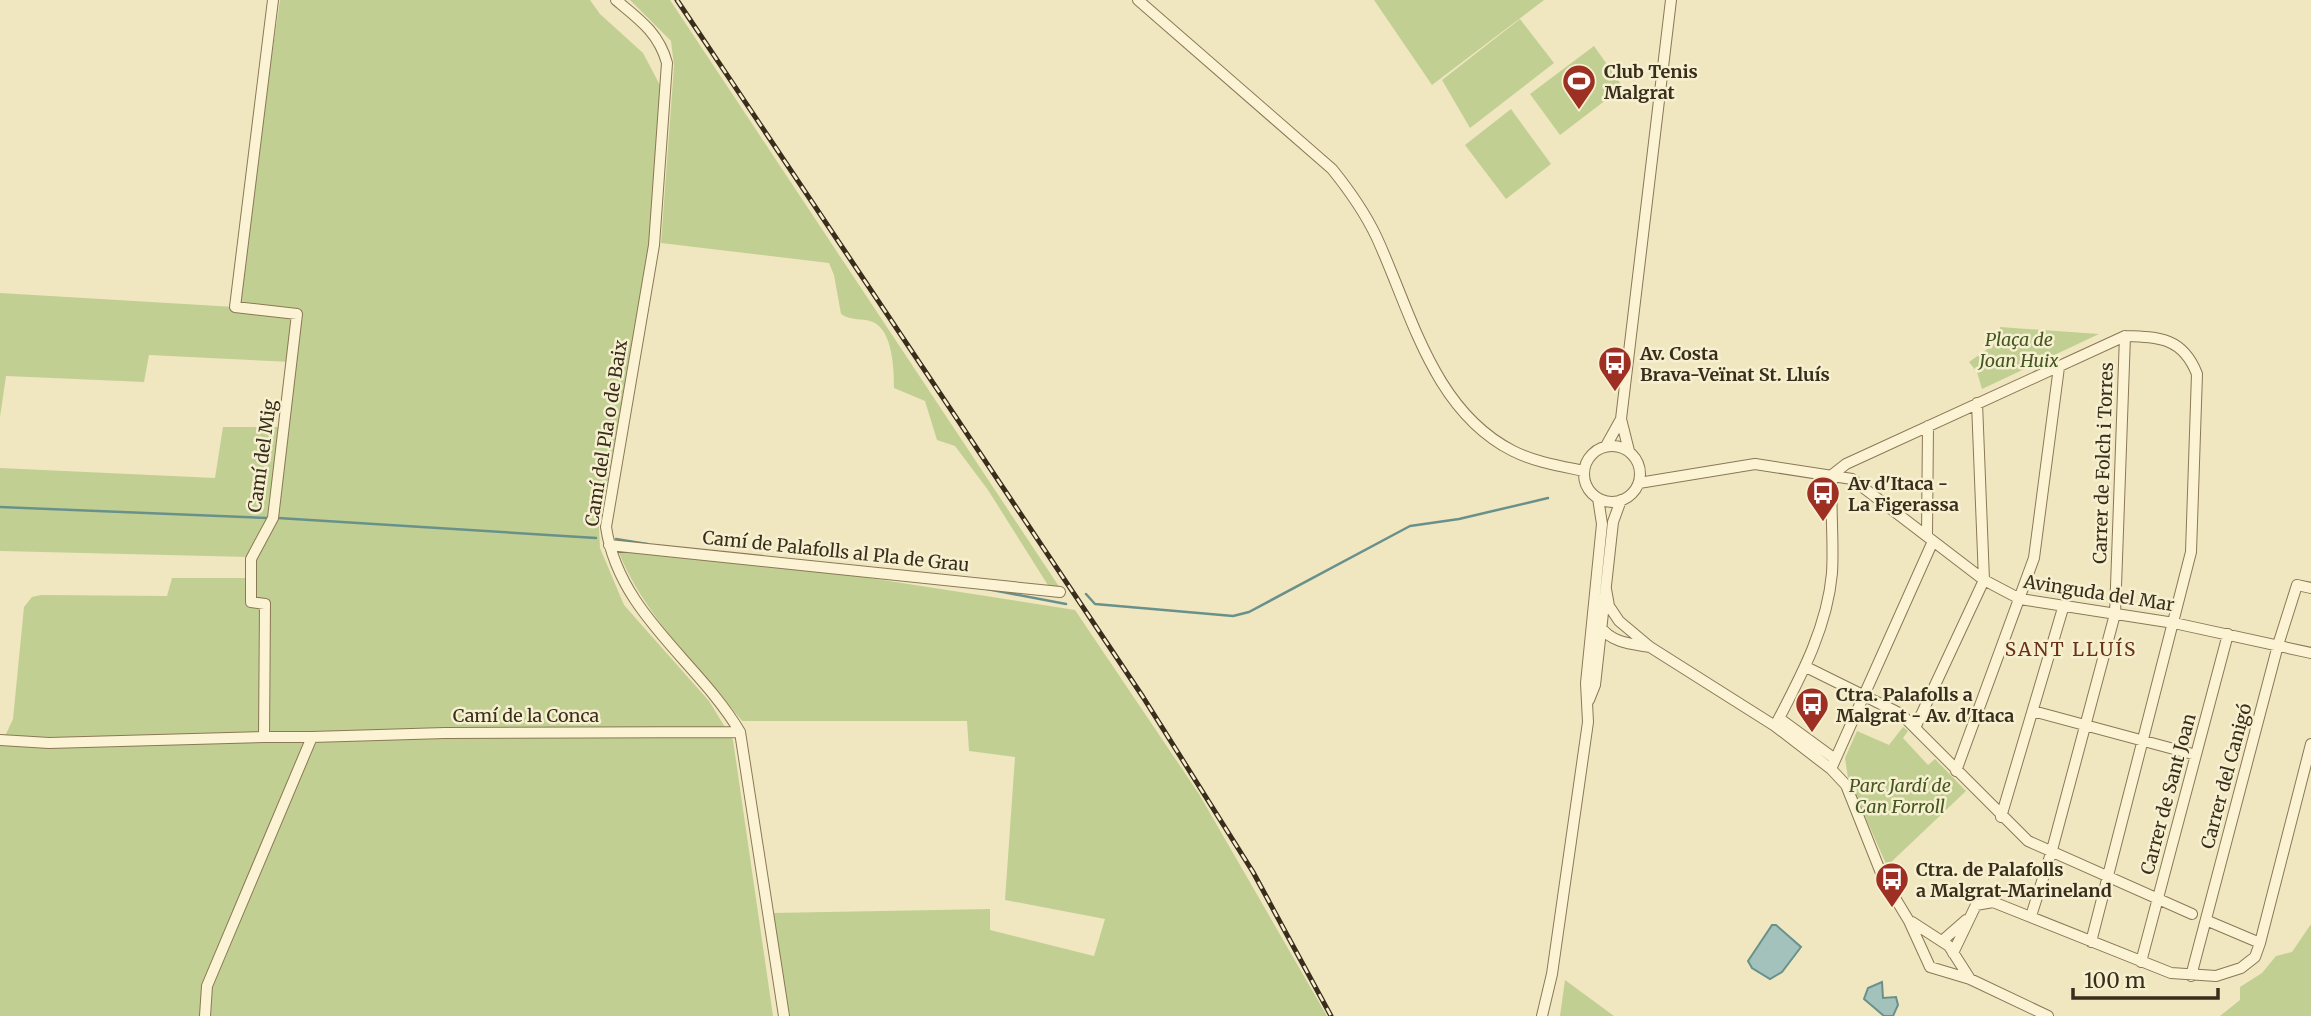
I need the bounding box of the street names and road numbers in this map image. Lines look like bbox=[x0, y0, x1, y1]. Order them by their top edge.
street label: Camí del Pla o de Baix bbox=[580, 338, 632, 528]
street label: Carrer de Folch i Torres bbox=[2088, 362, 2118, 564]
street label: Camí del Mig bbox=[243, 398, 281, 514]
street label: Camí de Palafolls al Pla de Grau bbox=[701, 526, 971, 576]
street label: Avinguda del Mar bbox=[2021, 570, 2176, 616]
street label: Carrer del Canigó bbox=[2196, 701, 2256, 851]
street label: Camí de la Conca bbox=[453, 704, 599, 727]
street label: Carrer de Sant Joan bbox=[2135, 711, 2201, 877]

